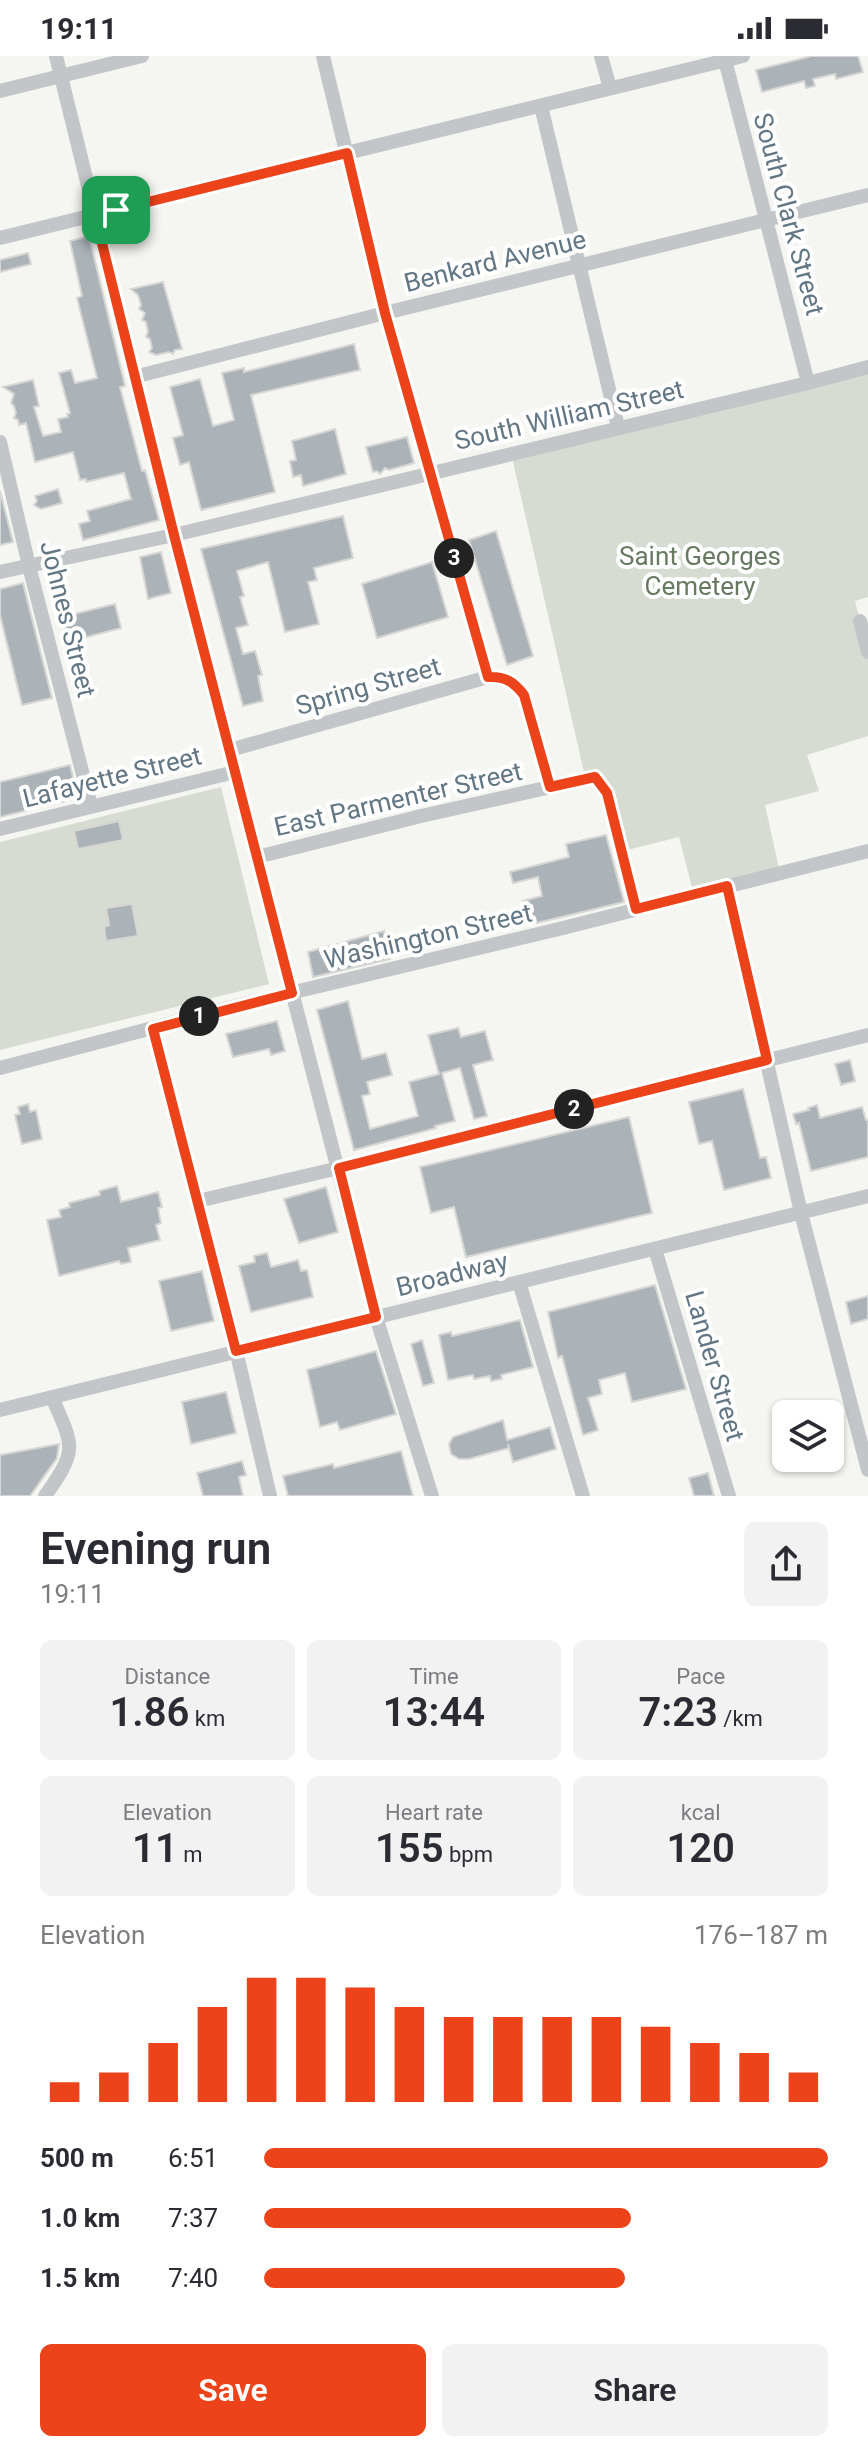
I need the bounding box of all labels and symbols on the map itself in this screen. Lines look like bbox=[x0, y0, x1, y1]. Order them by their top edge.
street label: South Clark Street bbox=[748, 110, 830, 318]
pin bbox=[82, 176, 150, 244]
street label: Benkard Avenue bbox=[401, 224, 589, 298]
street label: South William Street bbox=[452, 374, 686, 456]
street label: Johnes Street bbox=[34, 538, 102, 700]
pin: 3 bbox=[434, 538, 474, 578]
park label: Saint Georges Cemetery bbox=[619, 541, 781, 601]
street label: Spring Street bbox=[292, 651, 444, 721]
street label: Lafayette Street bbox=[20, 740, 204, 814]
street label: East Parmenter Street bbox=[271, 756, 525, 842]
street label: Washington Street bbox=[321, 898, 535, 974]
pin: 1 bbox=[179, 996, 219, 1036]
pin: 2 bbox=[554, 1089, 594, 1129]
street label: Broadway bbox=[393, 1246, 511, 1302]
street label: Lander Street bbox=[679, 1287, 751, 1445]

